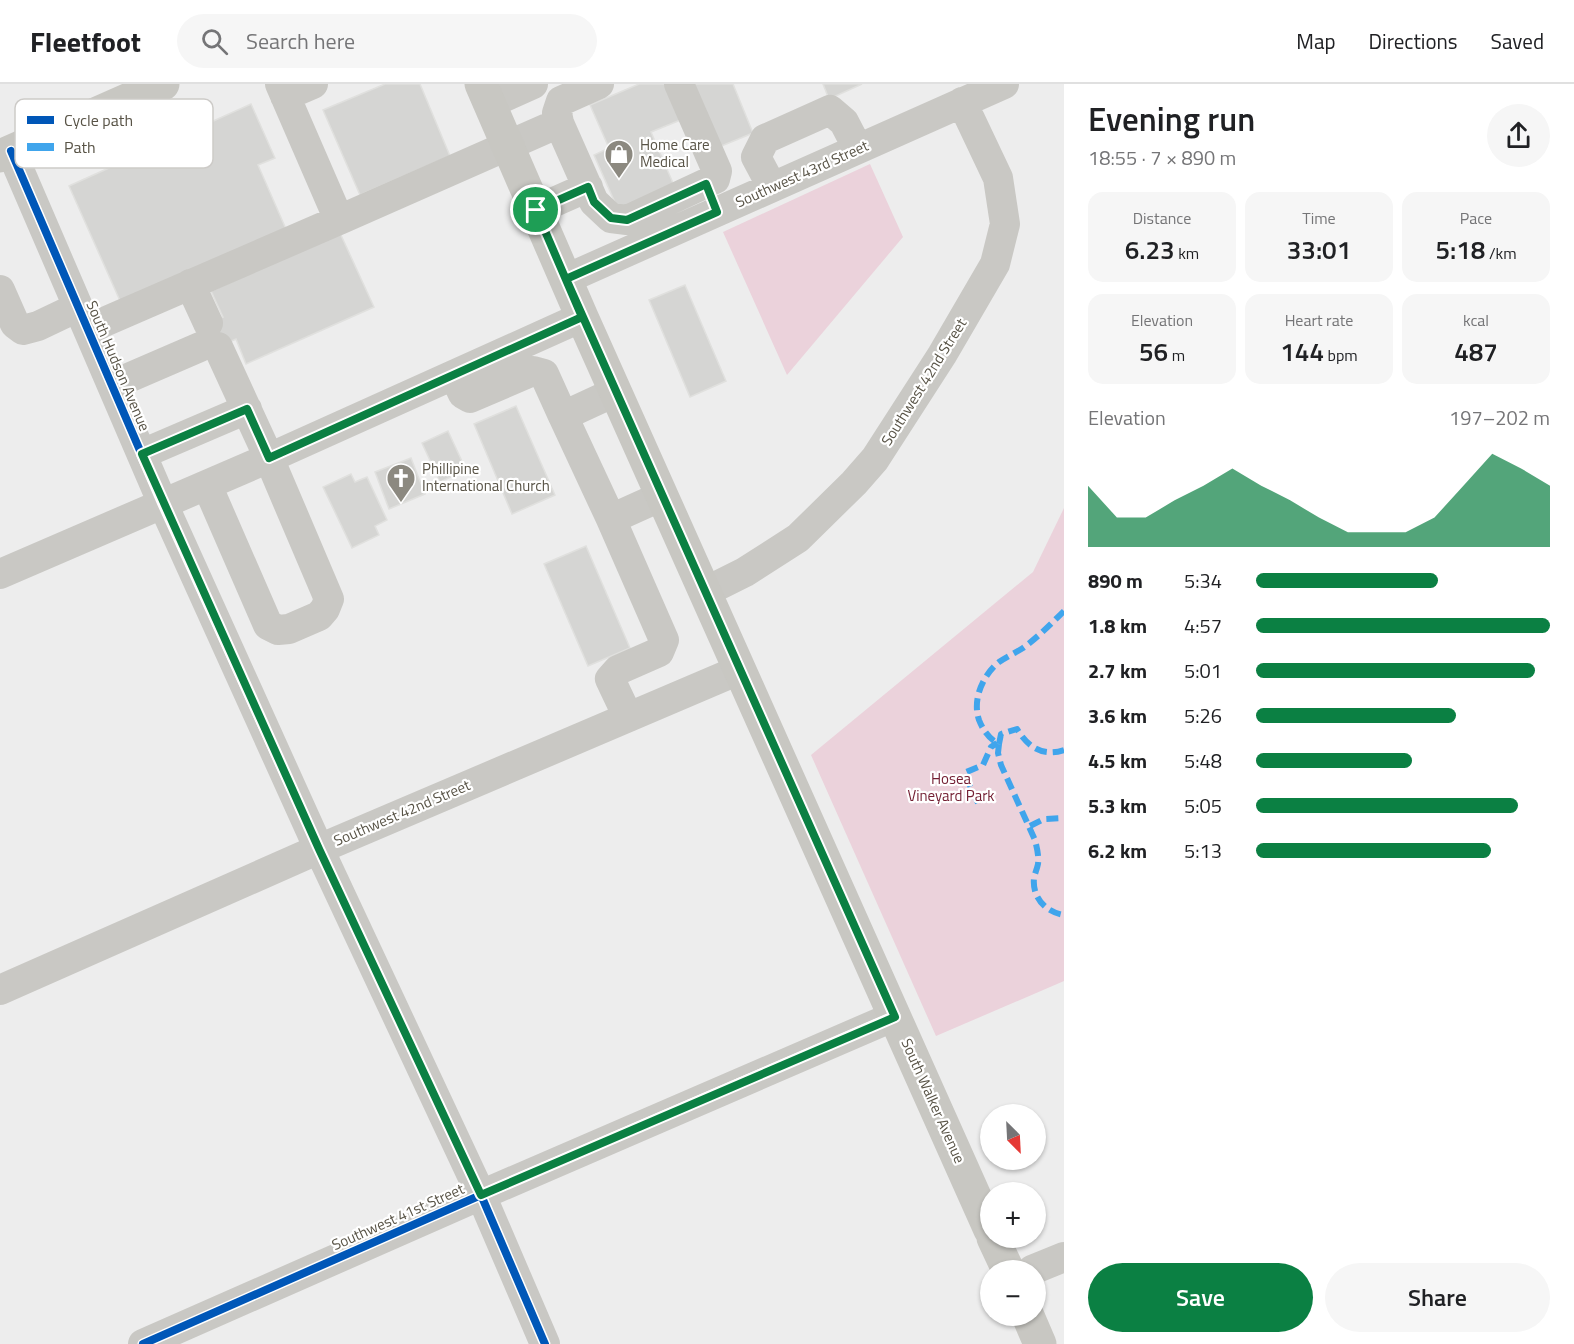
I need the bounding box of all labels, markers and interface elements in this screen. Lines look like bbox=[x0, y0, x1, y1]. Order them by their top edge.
search box bbox=[177, 14, 597, 68]
text: Fleetfoot bbox=[30, 20, 141, 63]
text: Search here bbox=[246, 24, 355, 58]
icon: search bbox=[198, 25, 231, 58]
text: Map bbox=[1296, 25, 1336, 57]
text: Directions bbox=[1369, 25, 1458, 57]
text: Saved bbox=[1491, 25, 1544, 57]
text: Evening run bbox=[1088, 94, 1255, 144]
legend bbox=[15, 99, 213, 168]
button: share bbox=[1487, 104, 1550, 167]
text: Cycle path bbox=[64, 108, 133, 132]
place label: Home Care Medical bbox=[640, 133, 710, 173]
street label: Southwest 43rd Street bbox=[732, 134, 873, 213]
text: Path bbox=[64, 135, 96, 159]
shop icon: Home Care Medical bbox=[603, 138, 635, 180]
text: 18:55 · 7 × 890 m bbox=[1088, 142, 1236, 173]
pin bbox=[510, 184, 561, 235]
icon: arrive bbox=[519, 193, 552, 226]
text: Distance bbox=[1133, 206, 1191, 230]
text: Time bbox=[1302, 206, 1336, 230]
text: Pace bbox=[1460, 206, 1492, 230]
text: 6.23 bbox=[1125, 230, 1175, 269]
text: 33:01 bbox=[1287, 230, 1351, 269]
text: 5:18 bbox=[1435, 230, 1485, 269]
text: km bbox=[1175, 241, 1199, 265]
text: /km bbox=[1485, 241, 1517, 265]
street label: South Hudson Avenue bbox=[81, 297, 156, 435]
text: Elevation bbox=[1131, 308, 1193, 332]
text: Heart rate bbox=[1285, 308, 1353, 332]
text: kcal bbox=[1463, 308, 1489, 332]
street label: Southwest 42nd Street bbox=[875, 313, 973, 450]
text: 56 bbox=[1139, 332, 1168, 371]
text: 144 bbox=[1280, 332, 1324, 371]
text: 487 bbox=[1454, 332, 1498, 371]
text: m bbox=[1168, 343, 1185, 367]
text: bpm bbox=[1324, 343, 1358, 367]
text: Elevation bbox=[1088, 402, 1166, 433]
text: 197–202 m bbox=[1449, 402, 1550, 433]
place label: Phillipine International Church bbox=[422, 457, 550, 497]
church icon: Phillipine International Church bbox=[385, 462, 417, 504]
text: 890 m bbox=[1088, 565, 1143, 596]
text: 5:34 bbox=[1184, 565, 1222, 596]
text: 1.8 km bbox=[1088, 610, 1147, 641]
text: 4:57 bbox=[1184, 610, 1222, 641]
text: 2.7 km bbox=[1088, 655, 1147, 686]
text: 5:01 bbox=[1184, 655, 1222, 686]
text: 3.6 km bbox=[1088, 700, 1147, 731]
text: 5:26 bbox=[1184, 700, 1222, 731]
text: 4.5 km bbox=[1088, 745, 1147, 776]
text: 5:48 bbox=[1184, 745, 1222, 776]
park label: Hosea Vineyard Park bbox=[907, 767, 995, 807]
street label: Southwest 42nd Street bbox=[330, 773, 474, 852]
text: 5.3 km bbox=[1088, 790, 1147, 821]
text: 5:05 bbox=[1184, 790, 1222, 821]
text: 6.2 km bbox=[1088, 835, 1147, 866]
text: 5:13 bbox=[1184, 835, 1222, 866]
street label: South Walker Avenue bbox=[896, 1035, 971, 1167]
north arrow bbox=[980, 1104, 1046, 1170]
map controls bbox=[980, 1104, 1046, 1326]
street label: Southwest 41st Street bbox=[328, 1177, 468, 1256]
button: + bbox=[980, 1182, 1046, 1248]
button: − bbox=[980, 1260, 1046, 1326]
button: Save bbox=[1088, 1263, 1313, 1332]
button: Share bbox=[1325, 1263, 1550, 1332]

